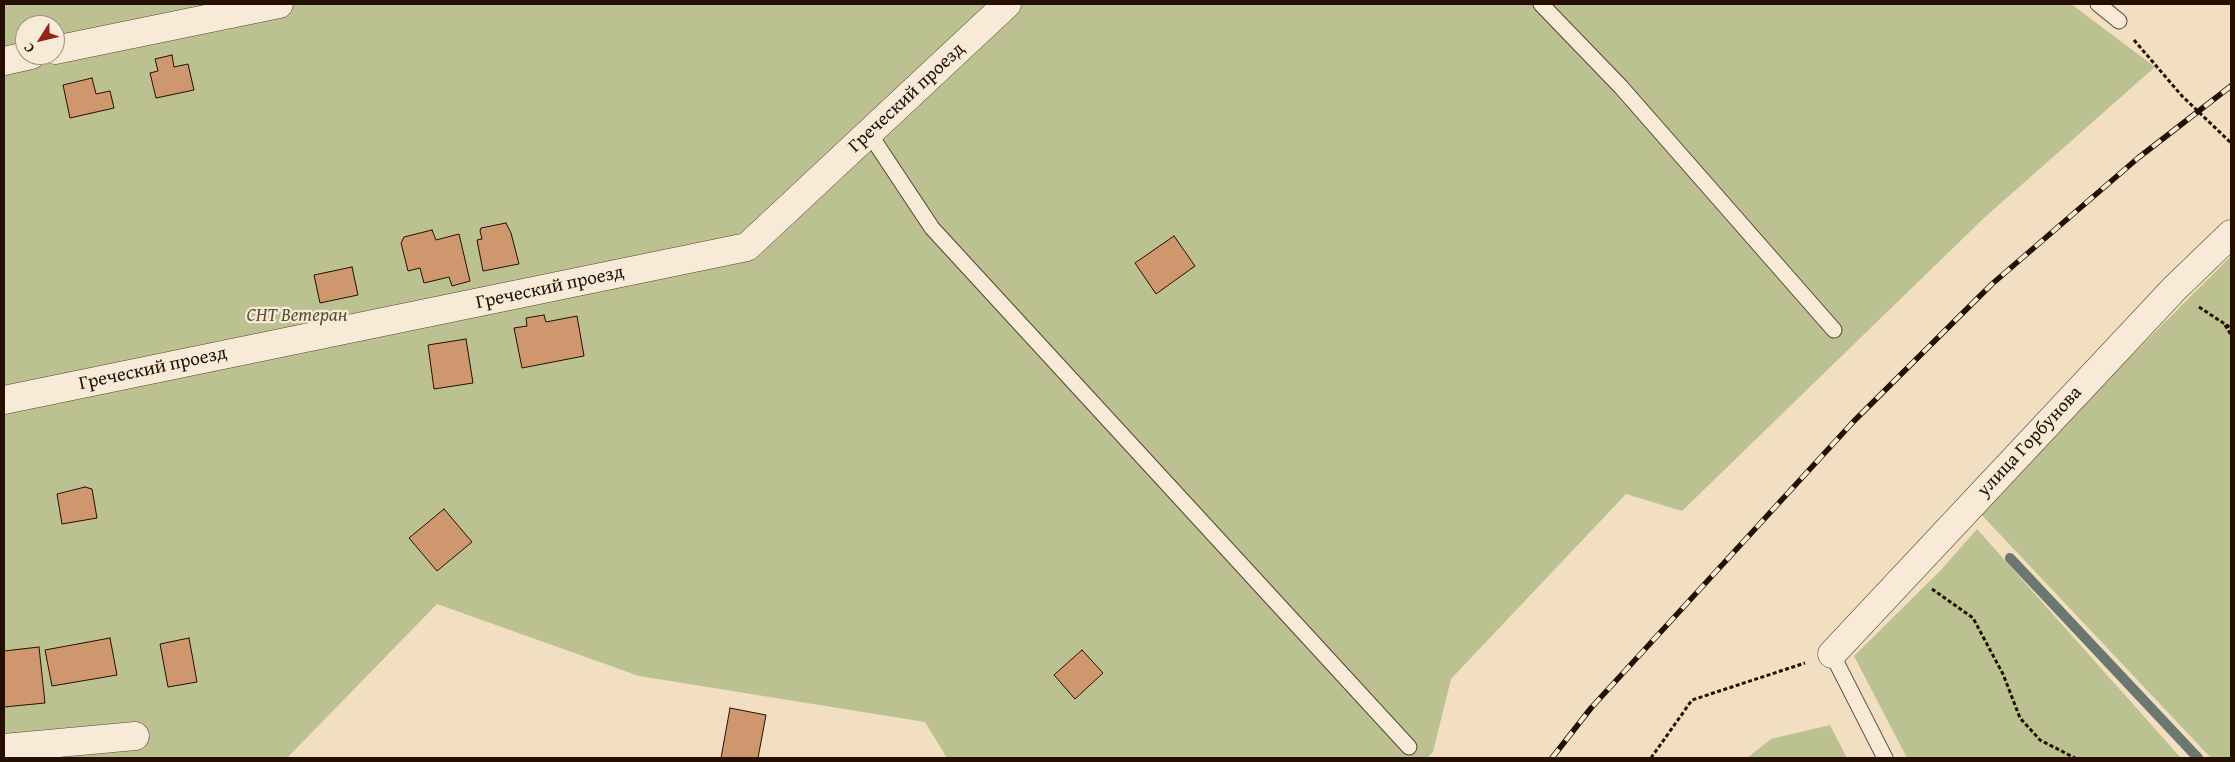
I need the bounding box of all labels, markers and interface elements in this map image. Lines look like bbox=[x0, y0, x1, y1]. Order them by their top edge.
north arrow bbox=[15, 15, 65, 65]
street label: Греческий проезд bbox=[844, 38, 970, 158]
text: С bbox=[18, 39, 39, 57]
street label: Греческий проезд bbox=[474, 261, 626, 315]
park label: СНТ Ветеран bbox=[246, 305, 348, 327]
street label: Греческий проезд bbox=[77, 342, 229, 396]
street label: улица Горбунова bbox=[1973, 382, 2087, 502]

